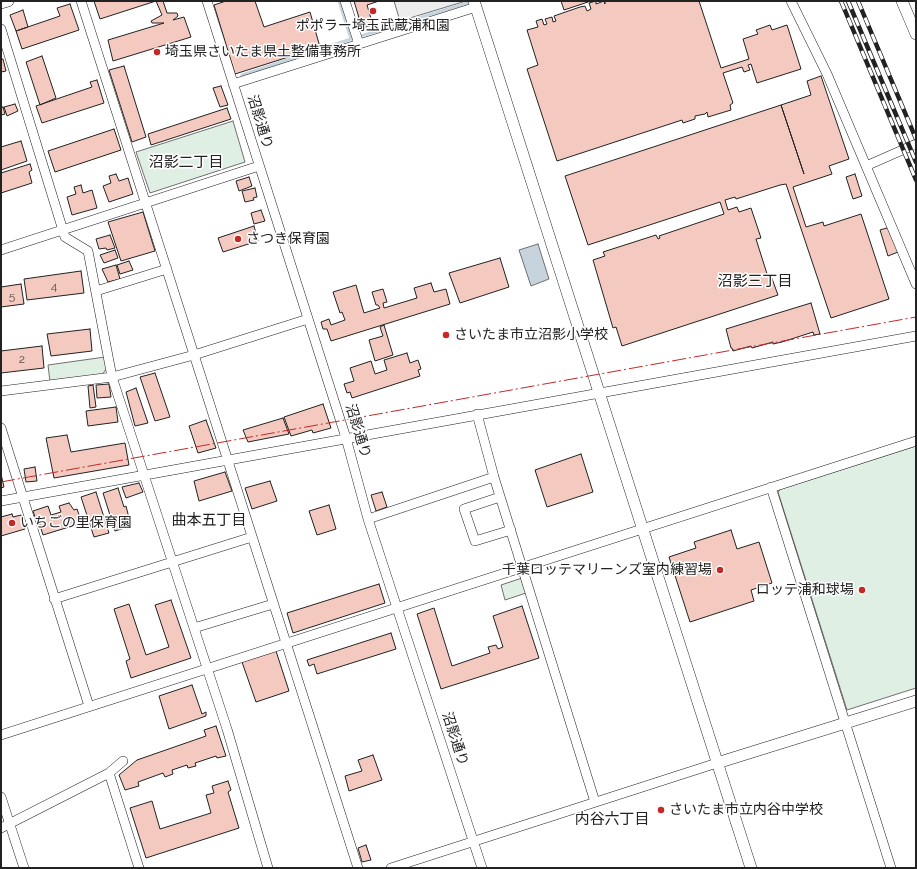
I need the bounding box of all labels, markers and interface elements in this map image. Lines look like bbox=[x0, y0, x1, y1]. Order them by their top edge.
marker: ポポラー埼玉武蔵浦和園 bbox=[368, 6, 378, 16]
place label: ポポラー埼玉武蔵浦和園 bbox=[296, 18, 450, 34]
place label: 埼玉県さいたま県土整備事務所 bbox=[165, 44, 361, 60]
marker: 埼玉県さいたま県土整備事務所 bbox=[152, 47, 162, 57]
street label: 沼影通り bbox=[244, 93, 276, 151]
district label: 沼影二丁目 bbox=[149, 153, 223, 171]
place label: さつき保育園 bbox=[246, 231, 330, 247]
marker: さつき保育園 bbox=[233, 234, 243, 244]
district label: 沼影三丁目 bbox=[718, 272, 792, 290]
house number: 4 bbox=[51, 279, 57, 293]
house number: 5 bbox=[9, 289, 15, 303]
place label: さいたま市立沼影小学校 bbox=[454, 327, 608, 343]
marker: さいたま市立沼影小学校 bbox=[441, 330, 451, 340]
house number: 2 bbox=[19, 352, 25, 366]
street label: 沼影通り bbox=[342, 402, 374, 460]
district label: 曲本五丁目 bbox=[172, 511, 246, 529]
place label: いちごの里保育園 bbox=[20, 515, 132, 531]
marker: いちごの里保育園 bbox=[7, 518, 17, 528]
place label: 千葉ロッテマリーンズ室内練習場 bbox=[502, 562, 712, 578]
marker: 千葉ロッテマリーンズ室内練習場 bbox=[715, 565, 725, 575]
place label: ロッテ浦和球場 bbox=[756, 582, 854, 598]
marker: ロッテ浦和球場 bbox=[857, 585, 867, 595]
street label: 沼影通り bbox=[438, 710, 472, 768]
place label: さいたま市立内谷中学校 bbox=[669, 802, 823, 818]
marker: さいたま市立内谷中学校 bbox=[656, 805, 666, 815]
district label: 内谷六丁目 bbox=[575, 810, 649, 828]

